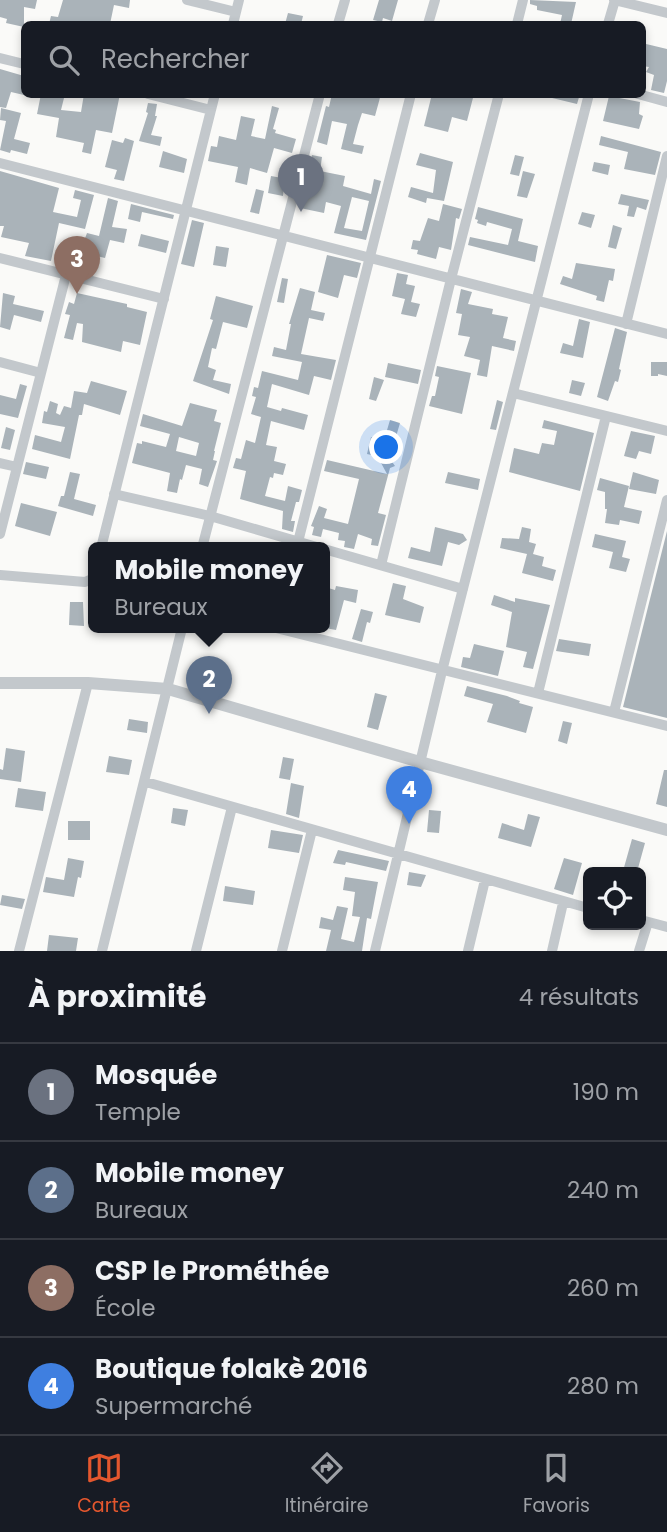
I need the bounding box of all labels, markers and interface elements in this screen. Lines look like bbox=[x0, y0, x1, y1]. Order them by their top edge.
search box bbox=[21, 21, 646, 98]
icon: search bbox=[45, 41, 83, 79]
text: Rechercher bbox=[101, 41, 249, 77]
pin: 1 bbox=[278, 154, 324, 212]
pin: 3 bbox=[54, 236, 100, 294]
your location bbox=[369, 430, 403, 464]
popup bbox=[88, 542, 330, 633]
text: Mobile money bbox=[114, 552, 304, 588]
text: Bureaux bbox=[114, 591, 207, 623]
pin: 2 bbox=[186, 656, 232, 714]
pin: 4 bbox=[386, 766, 432, 824]
map controls bbox=[583, 867, 646, 930]
button: locate bbox=[583, 867, 646, 930]
text: À proximité bbox=[28, 975, 207, 1018]
text: 4 résultats bbox=[519, 981, 639, 1013]
text: Mosquée bbox=[95, 1057, 217, 1093]
text: 1 bbox=[47, 1076, 55, 1108]
text: 190 m bbox=[573, 1076, 639, 1108]
text: Temple bbox=[95, 1096, 181, 1128]
text: Mobile money bbox=[95, 1155, 284, 1191]
text: 2 bbox=[44, 1174, 58, 1206]
text: 240 m bbox=[567, 1174, 639, 1206]
text: Bureaux bbox=[95, 1194, 188, 1226]
text: CSP le Prométhée bbox=[95, 1253, 329, 1289]
text: 3 bbox=[44, 1272, 58, 1304]
text: 260 m bbox=[567, 1272, 639, 1304]
text: École bbox=[95, 1292, 155, 1324]
text: Boutique folakè 2016 bbox=[95, 1351, 368, 1387]
text: 4 bbox=[43, 1370, 59, 1402]
text: 280 m bbox=[567, 1370, 639, 1402]
text: Supermarché bbox=[95, 1390, 252, 1422]
tab: Carte bbox=[77, 1449, 130, 1520]
tab: Itinéraire bbox=[285, 1449, 369, 1520]
tab: Favoris bbox=[523, 1449, 590, 1520]

